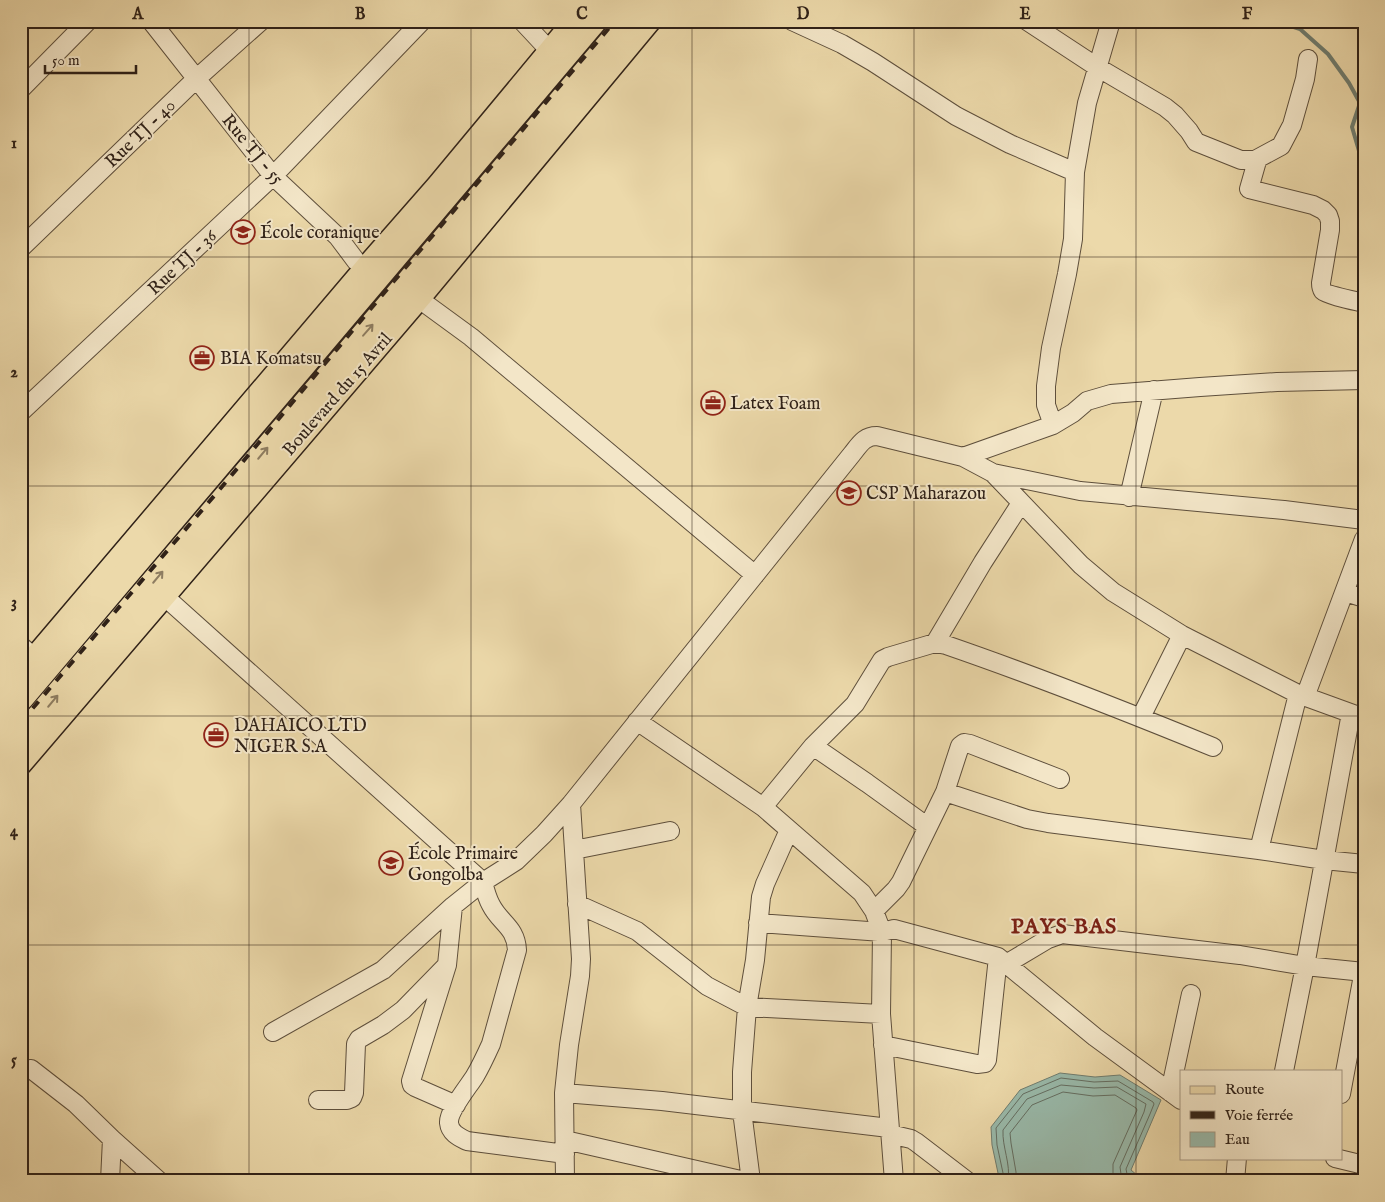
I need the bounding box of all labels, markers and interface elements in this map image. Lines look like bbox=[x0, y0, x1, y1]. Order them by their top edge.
text: A bbox=[132, 5, 145, 25]
text: B bbox=[355, 5, 366, 25]
text: C bbox=[576, 5, 588, 25]
text: D bbox=[797, 5, 810, 25]
text: E bbox=[1019, 5, 1031, 25]
text: F bbox=[1242, 5, 1253, 25]
scale bar bbox=[45, 42, 136, 74]
text: 50 m bbox=[52, 51, 80, 70]
street label: Rue TJ - 40 bbox=[101, 95, 181, 173]
street label: Rue TJ - 55 bbox=[216, 110, 288, 190]
text: 1 bbox=[11, 134, 17, 154]
school or university icon: École coranique bbox=[230, 219, 256, 245]
place label: École coranique bbox=[260, 220, 379, 245]
street label: Rue TJ - 36 bbox=[144, 225, 223, 301]
one-way arrow bbox=[363, 323, 374, 336]
street label: Boulevard du 15 Avril bbox=[278, 329, 398, 461]
office icon: BIA Komatsu bbox=[189, 345, 215, 371]
place label: BIA Komatsu bbox=[220, 348, 322, 371]
text: 2 bbox=[10, 363, 18, 383]
office icon: Latex Foam bbox=[700, 390, 726, 416]
place label: Latex Foam bbox=[730, 393, 820, 416]
one-way arrow bbox=[257, 447, 268, 460]
school or university icon: CSP Maharazou bbox=[836, 480, 862, 506]
place label: CSP Maharazou bbox=[866, 483, 986, 506]
one-way arrow bbox=[152, 571, 163, 584]
text: 3 bbox=[11, 593, 17, 613]
one-way arrow bbox=[47, 695, 58, 708]
place label: DAHAICO LTD NIGER S.A bbox=[234, 715, 367, 759]
office icon: DAHAICO LTD NIGER S.A bbox=[203, 722, 229, 748]
text: 4 bbox=[10, 822, 19, 842]
place label: École Primaire Gongolba bbox=[408, 841, 518, 887]
school or university icon: École Primaire Gongolba bbox=[378, 850, 404, 876]
district label: PAYS BAS bbox=[1011, 913, 1117, 941]
text: 5 bbox=[11, 1051, 17, 1071]
legend bbox=[1180, 1070, 1342, 1160]
text: Route bbox=[1225, 1080, 1264, 1099]
text: Voie ferrée bbox=[1224, 1106, 1293, 1125]
text: Eau bbox=[1225, 1130, 1250, 1149]

